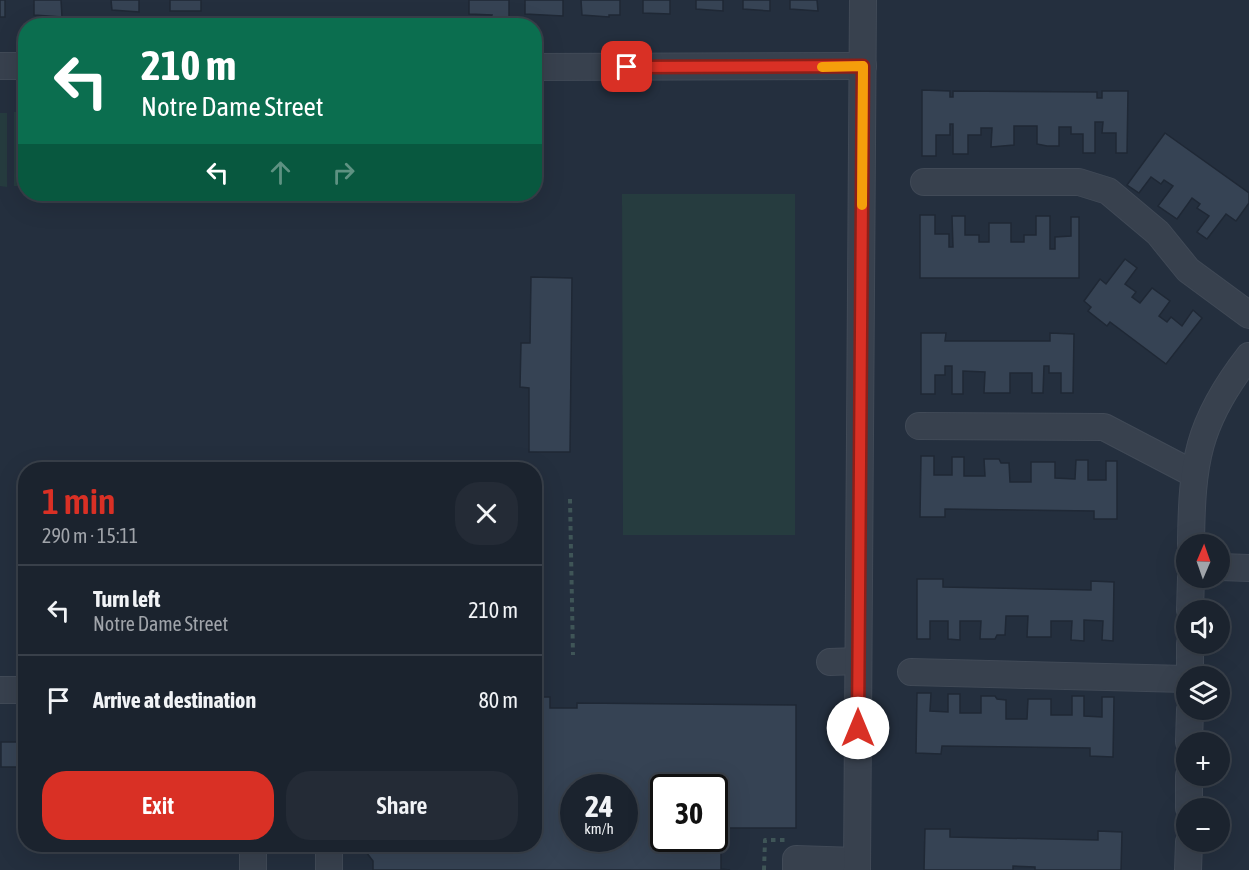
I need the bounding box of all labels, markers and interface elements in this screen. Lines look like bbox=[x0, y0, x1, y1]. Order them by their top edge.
text: 210 m bbox=[141, 41, 236, 89]
pin bbox=[601, 41, 652, 92]
icon: left bbox=[42, 42, 120, 120]
icon: arrive bbox=[610, 50, 643, 83]
text: Notre Dame Street bbox=[141, 91, 324, 122]
icon: left bbox=[201, 156, 234, 189]
icon: ahead bbox=[264, 156, 297, 189]
icon: right bbox=[327, 156, 360, 189]
text: 1 min bbox=[42, 480, 116, 522]
button: close bbox=[455, 482, 518, 545]
text: 290 m · 15:11 bbox=[42, 524, 138, 547]
north arrow bbox=[1176, 534, 1230, 588]
map controls bbox=[1176, 534, 1230, 852]
text: Turn left bbox=[93, 586, 160, 612]
icon: left bbox=[42, 594, 75, 627]
text: 210 m bbox=[468, 597, 518, 623]
button: sound bbox=[1176, 600, 1230, 654]
text: Notre Dame Street bbox=[93, 612, 228, 635]
button: layers bbox=[1176, 666, 1230, 720]
icon: arrive bbox=[42, 684, 75, 717]
text: Arrive at destination bbox=[93, 687, 256, 713]
text: 80 m bbox=[478, 687, 518, 713]
position arrow bbox=[826, 696, 890, 760]
button: + bbox=[1176, 732, 1230, 786]
button: Exit bbox=[42, 771, 274, 840]
button: Share bbox=[286, 771, 518, 840]
speed limit sign: 30 bbox=[650, 774, 728, 852]
text: 24 bbox=[585, 789, 613, 823]
button: − bbox=[1176, 798, 1230, 852]
text: km/h bbox=[584, 820, 614, 837]

